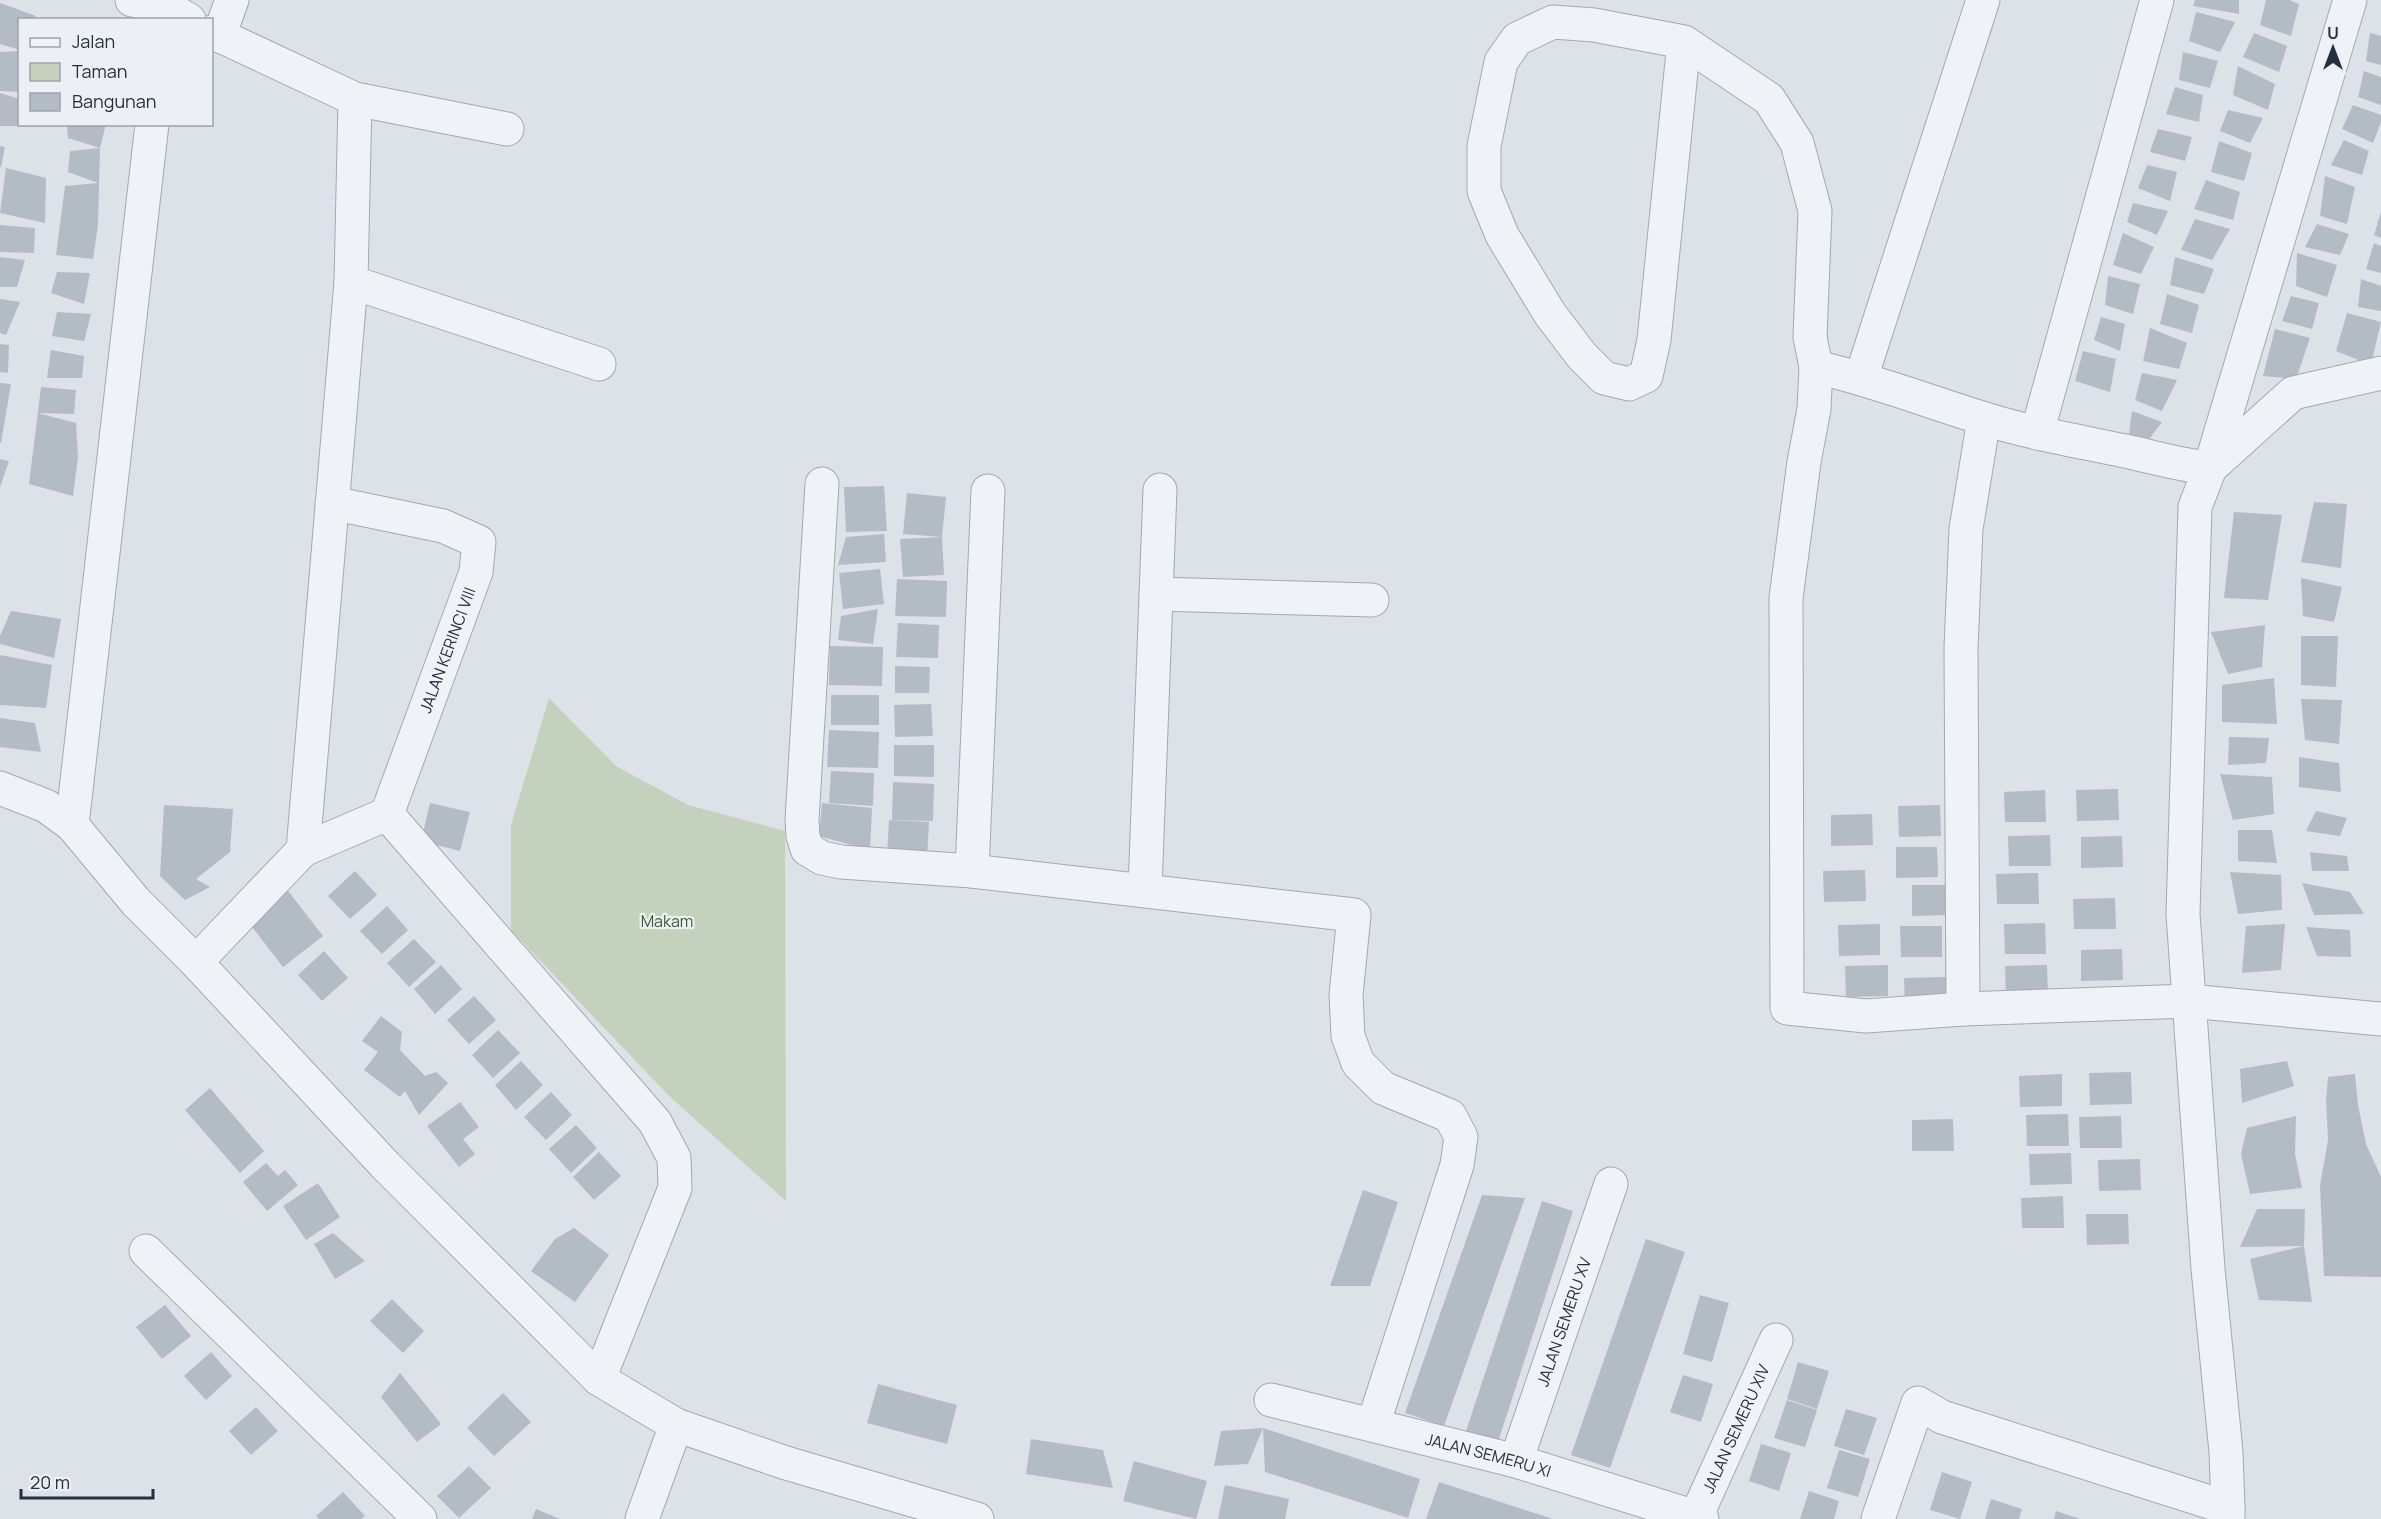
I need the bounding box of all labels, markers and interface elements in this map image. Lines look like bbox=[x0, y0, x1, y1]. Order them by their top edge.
legend bbox=[18, 18, 213, 126]
north arrow bbox=[2303, 18, 2363, 78]
text: U bbox=[2327, 22, 2339, 44]
text: Jalan bbox=[72, 29, 115, 53]
text: Taman bbox=[72, 59, 127, 83]
text: Bangunan bbox=[72, 89, 156, 113]
street label: JALAN KERINCI VIII bbox=[414, 584, 480, 716]
park label: Makam bbox=[641, 910, 693, 932]
street label: JALAN SEMERU XV bbox=[1531, 1254, 1596, 1389]
street label: JALAN SEMERU XIV bbox=[1697, 1361, 1775, 1497]
street label: JALAN SEMERU XI bbox=[1423, 1428, 1554, 1482]
scale bar bbox=[21, 1462, 153, 1500]
text: 20 m bbox=[30, 1470, 70, 1494]

